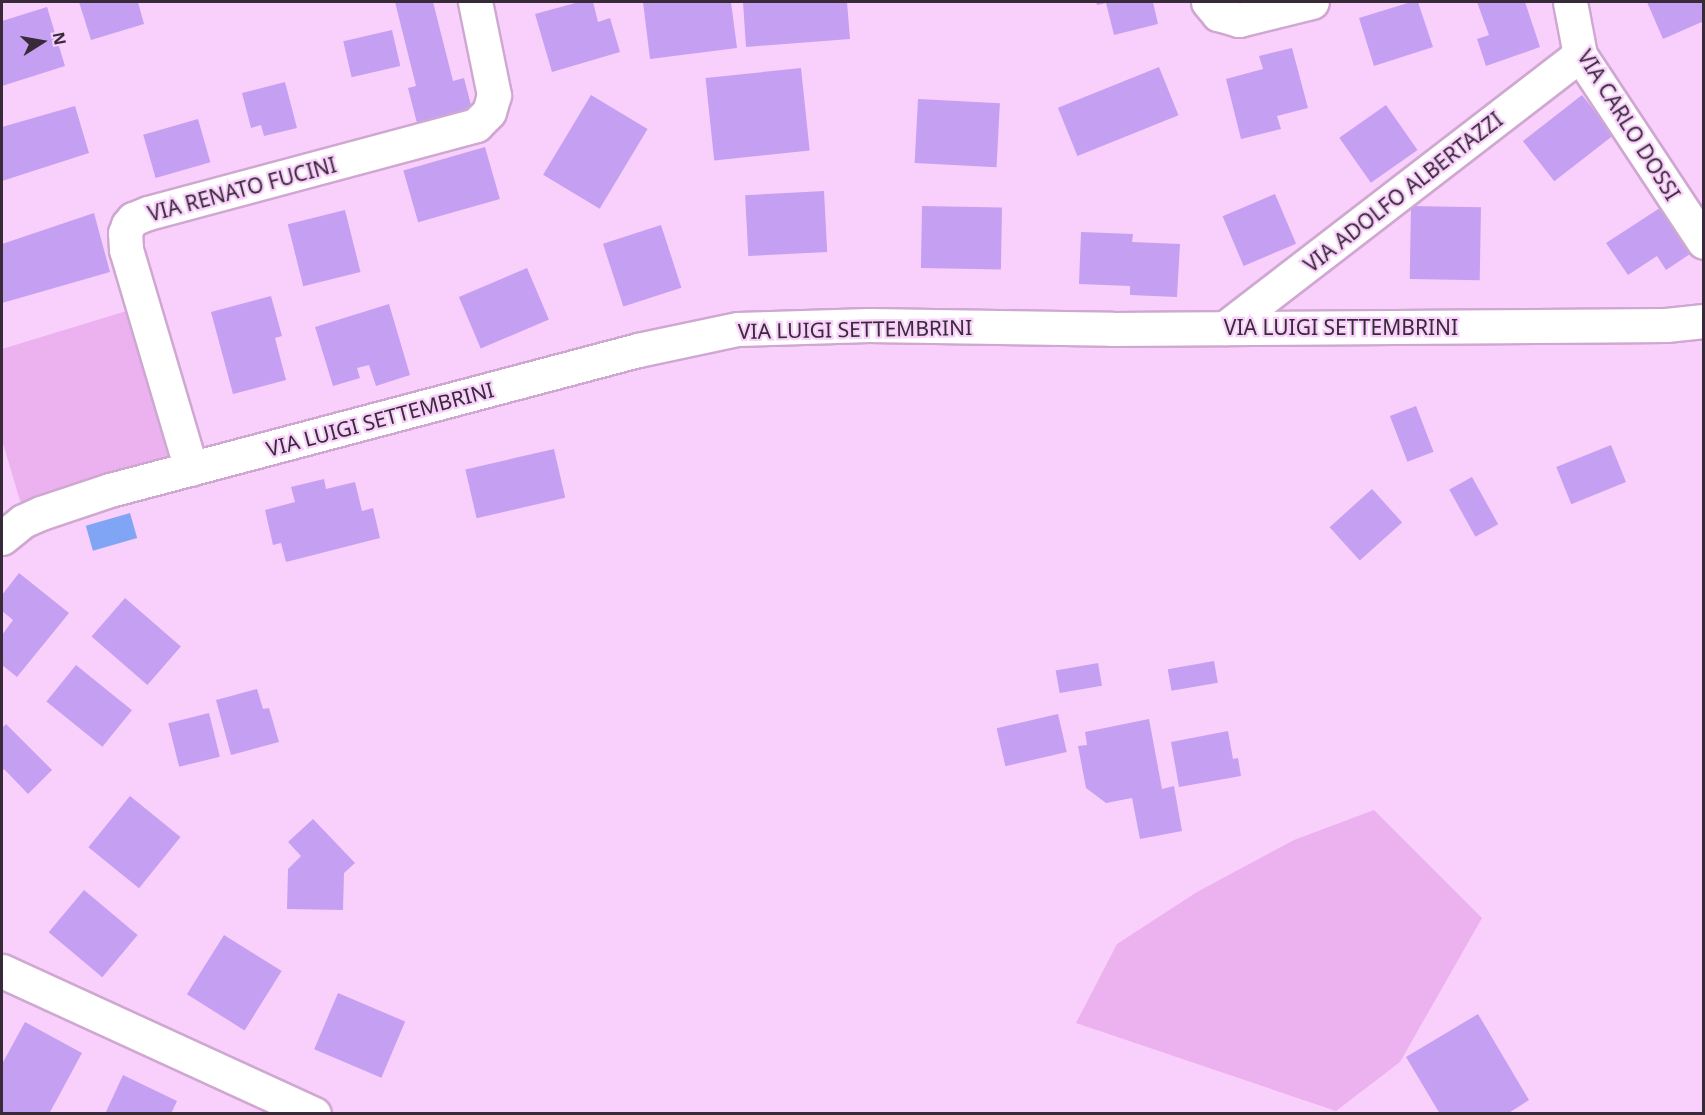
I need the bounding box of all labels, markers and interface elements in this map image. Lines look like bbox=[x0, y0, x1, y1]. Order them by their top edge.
north arrow bbox=[12, 12, 72, 72]
text: N bbox=[48, 30, 72, 47]
street label: VIA CARLO DOSSI bbox=[1573, 45, 1685, 205]
street label: VIA ADOLFO ALBERTAZZI bbox=[1299, 107, 1507, 277]
street label: VIA RENATO FUCINI bbox=[145, 152, 339, 226]
street label: VIA LUIGI SETTEMBRINI bbox=[738, 314, 972, 344]
street label: VIA LUIGI SETTEMBRINI bbox=[1224, 314, 1458, 340]
street label: VIA LUIGI SETTEMBRINI bbox=[264, 377, 496, 461]

